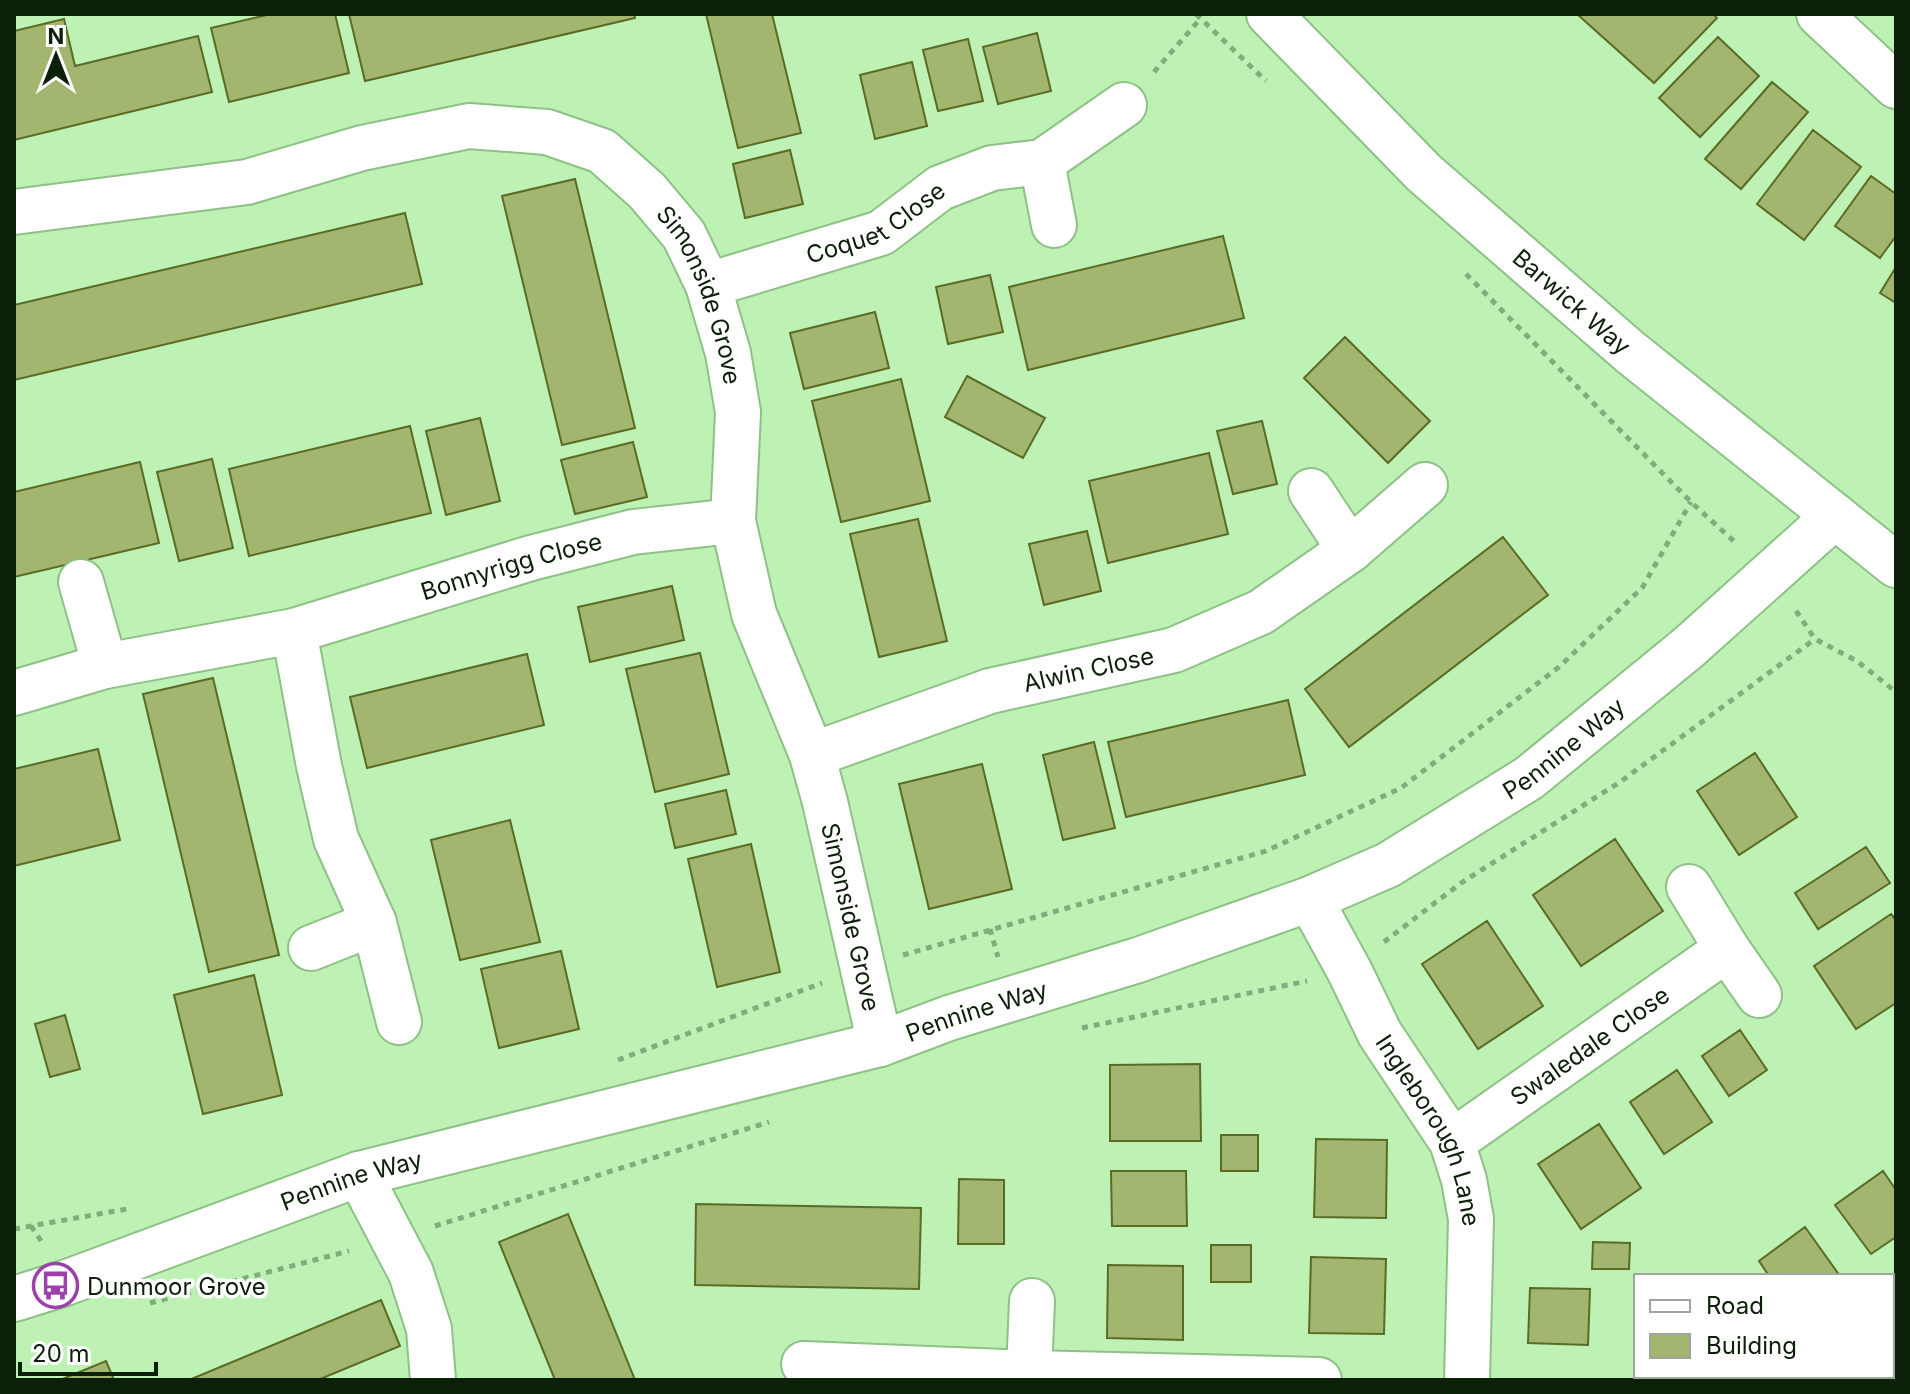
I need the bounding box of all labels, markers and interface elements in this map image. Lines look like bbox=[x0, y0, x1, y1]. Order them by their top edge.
north arrow bbox=[16, 16, 96, 96]
text: N bbox=[48, 23, 64, 49]
street label: Coquet Close bbox=[803, 175, 950, 269]
street label: Simonside Grove bbox=[651, 199, 748, 387]
street label: Barwick Way bbox=[1507, 243, 1637, 361]
street label: Bonnyrigg Close bbox=[417, 526, 605, 606]
street label: Alwin Close bbox=[1020, 640, 1157, 698]
street label: Pennine Way bbox=[1497, 691, 1630, 805]
street label: Simonside Grove bbox=[816, 820, 887, 1014]
street label: Pennine Way bbox=[901, 974, 1051, 1048]
street label: Swaledale Close bbox=[1504, 980, 1675, 1111]
street label: Ingleborough Lane bbox=[1370, 1029, 1486, 1228]
street label: Pennine Way bbox=[276, 1144, 425, 1216]
bus stop icon: Dunmoor Grove bbox=[32, 1262, 80, 1310]
place label: Dunmoor Grove bbox=[87, 1272, 266, 1301]
legend bbox=[1634, 1274, 1894, 1378]
text: Road bbox=[1706, 1291, 1764, 1320]
scale bar bbox=[20, 1326, 156, 1376]
text: Building bbox=[1706, 1331, 1797, 1360]
text: 20 m bbox=[32, 1339, 90, 1368]

